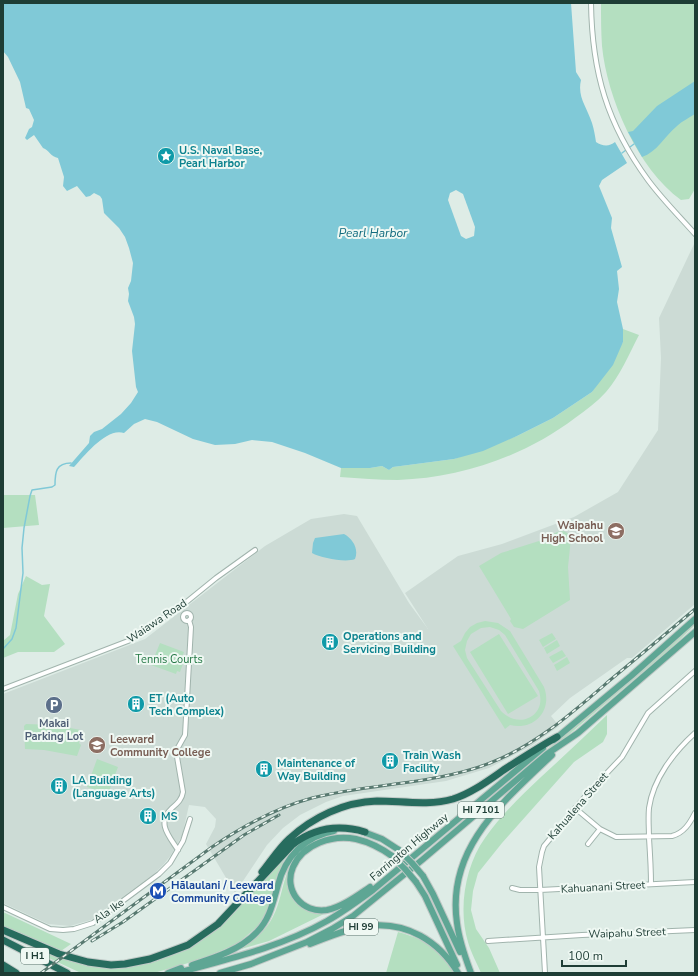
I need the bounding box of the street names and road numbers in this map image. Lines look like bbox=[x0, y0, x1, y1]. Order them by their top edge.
street label: Waiawa Road bbox=[124, 595, 190, 647]
street label: Kahualena Street bbox=[544, 769, 612, 843]
road number: HI 7101 bbox=[458, 802, 504, 818]
street label: Farrington Highway bbox=[367, 810, 452, 884]
street label: Kahuanani Street bbox=[560, 877, 646, 897]
street label: Ala Ike bbox=[91, 895, 127, 927]
road number: HI 99 bbox=[344, 919, 378, 935]
street label: Waipahu Street bbox=[588, 924, 666, 942]
road number: I H1 bbox=[21, 948, 49, 964]

